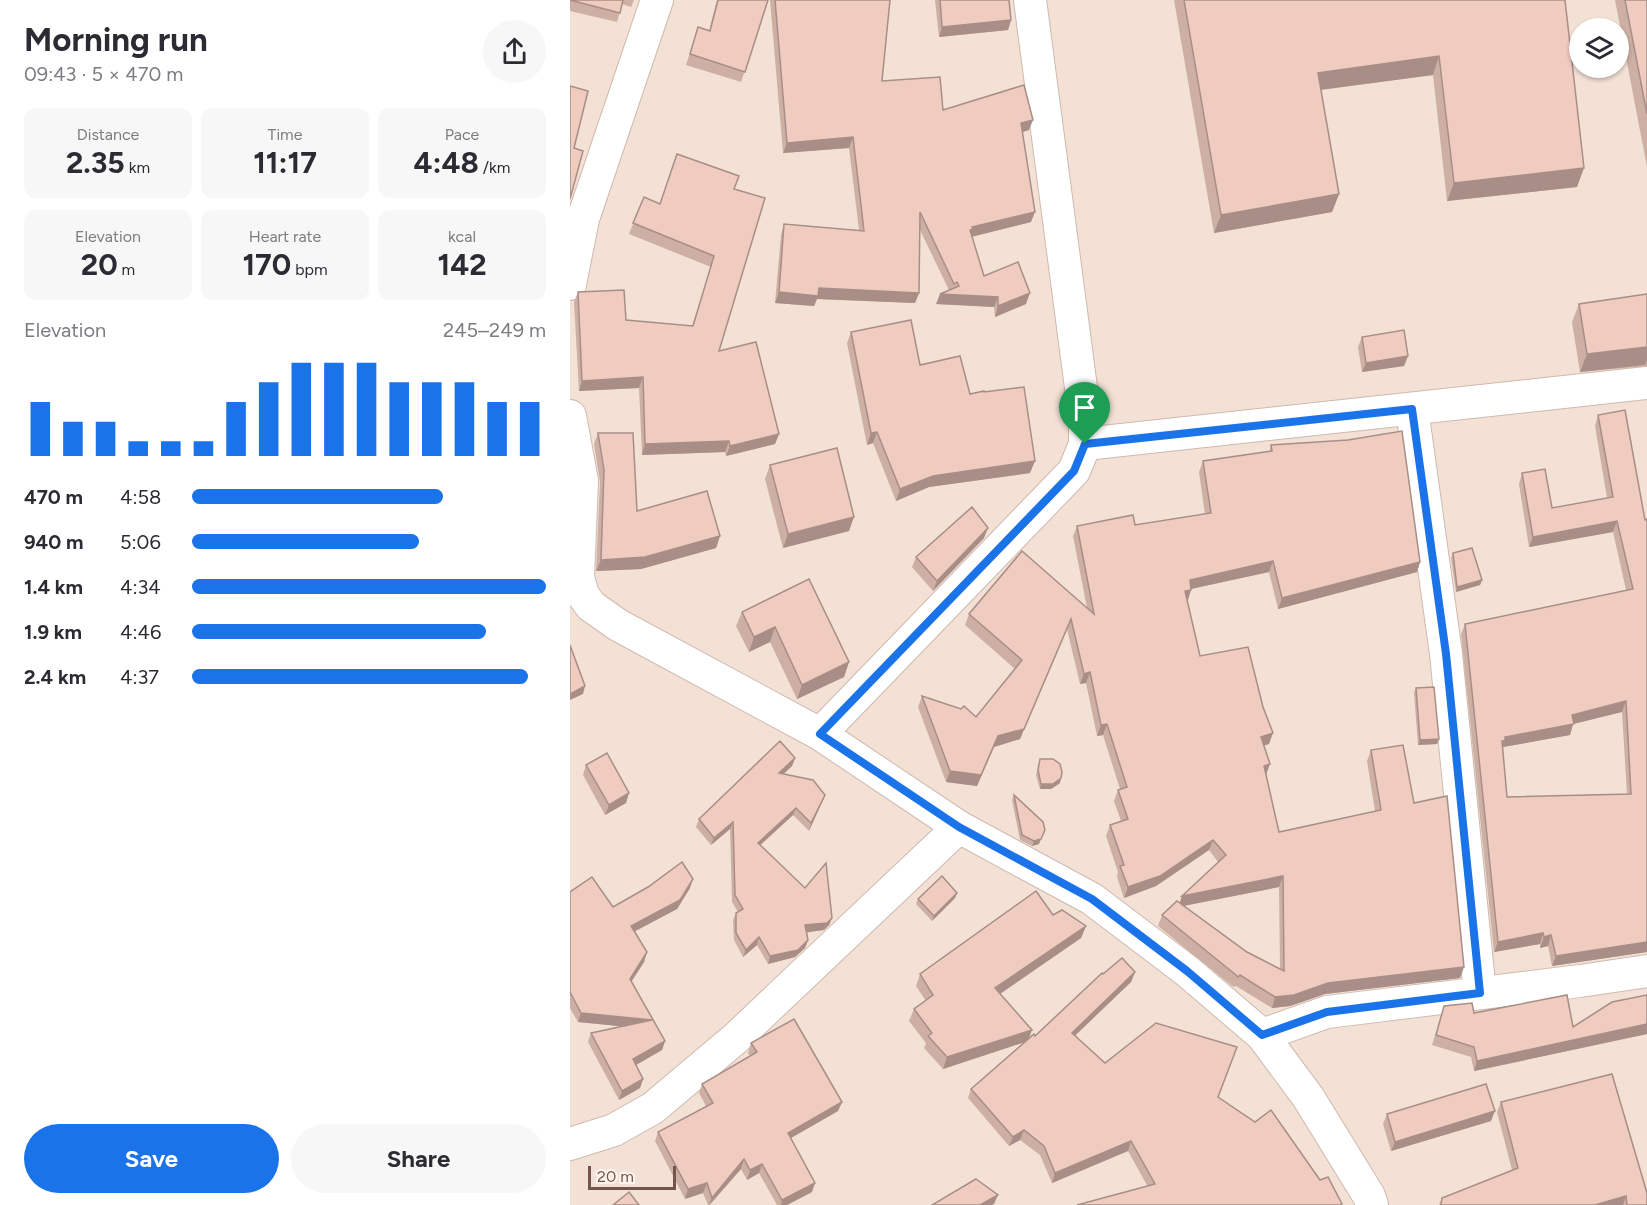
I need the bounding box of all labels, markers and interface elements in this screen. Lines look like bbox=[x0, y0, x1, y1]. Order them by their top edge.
map controls bbox=[1569, 18, 1629, 78]
button: layers bbox=[1569, 18, 1629, 78]
text: Morning run bbox=[24, 20, 208, 59]
button: share bbox=[483, 20, 546, 83]
text: 09:43 · 5 × 470 m bbox=[24, 62, 183, 86]
text: Distance bbox=[77, 125, 139, 144]
text: Time bbox=[268, 125, 302, 144]
text: Pace bbox=[445, 125, 479, 144]
text: 2.35 bbox=[66, 144, 125, 181]
text: 11:17 bbox=[253, 144, 317, 181]
text: 4:48 bbox=[414, 144, 479, 181]
text: km bbox=[125, 158, 150, 177]
text: /km bbox=[479, 158, 510, 177]
text: Elevation bbox=[75, 227, 141, 246]
text: Heart rate bbox=[249, 227, 321, 246]
text: kcal bbox=[448, 227, 476, 246]
text: 20 bbox=[81, 246, 118, 283]
text: 170 bbox=[242, 246, 291, 283]
text: 142 bbox=[437, 246, 487, 283]
text: m bbox=[118, 260, 135, 279]
text: bpm bbox=[291, 260, 328, 279]
text: Elevation bbox=[24, 318, 106, 342]
text: 245–249 m bbox=[443, 318, 546, 342]
pin bbox=[1059, 382, 1110, 444]
icon: arrive bbox=[1068, 391, 1101, 424]
text: 470 m bbox=[24, 485, 83, 509]
text: 4:58 bbox=[120, 485, 161, 509]
text: 940 m bbox=[24, 530, 83, 554]
text: 5:06 bbox=[120, 530, 161, 554]
text: 1.4 km bbox=[24, 575, 83, 599]
text: 4:34 bbox=[120, 575, 161, 599]
text: 1.9 km bbox=[24, 620, 82, 644]
text: 4:46 bbox=[120, 620, 161, 644]
text: 2.4 km bbox=[24, 665, 86, 689]
text: 4:37 bbox=[120, 665, 159, 689]
button: Save bbox=[24, 1124, 279, 1193]
button: Share bbox=[291, 1124, 546, 1193]
scale bar bbox=[588, 1163, 676, 1190]
text: 20 m bbox=[597, 1167, 634, 1186]

